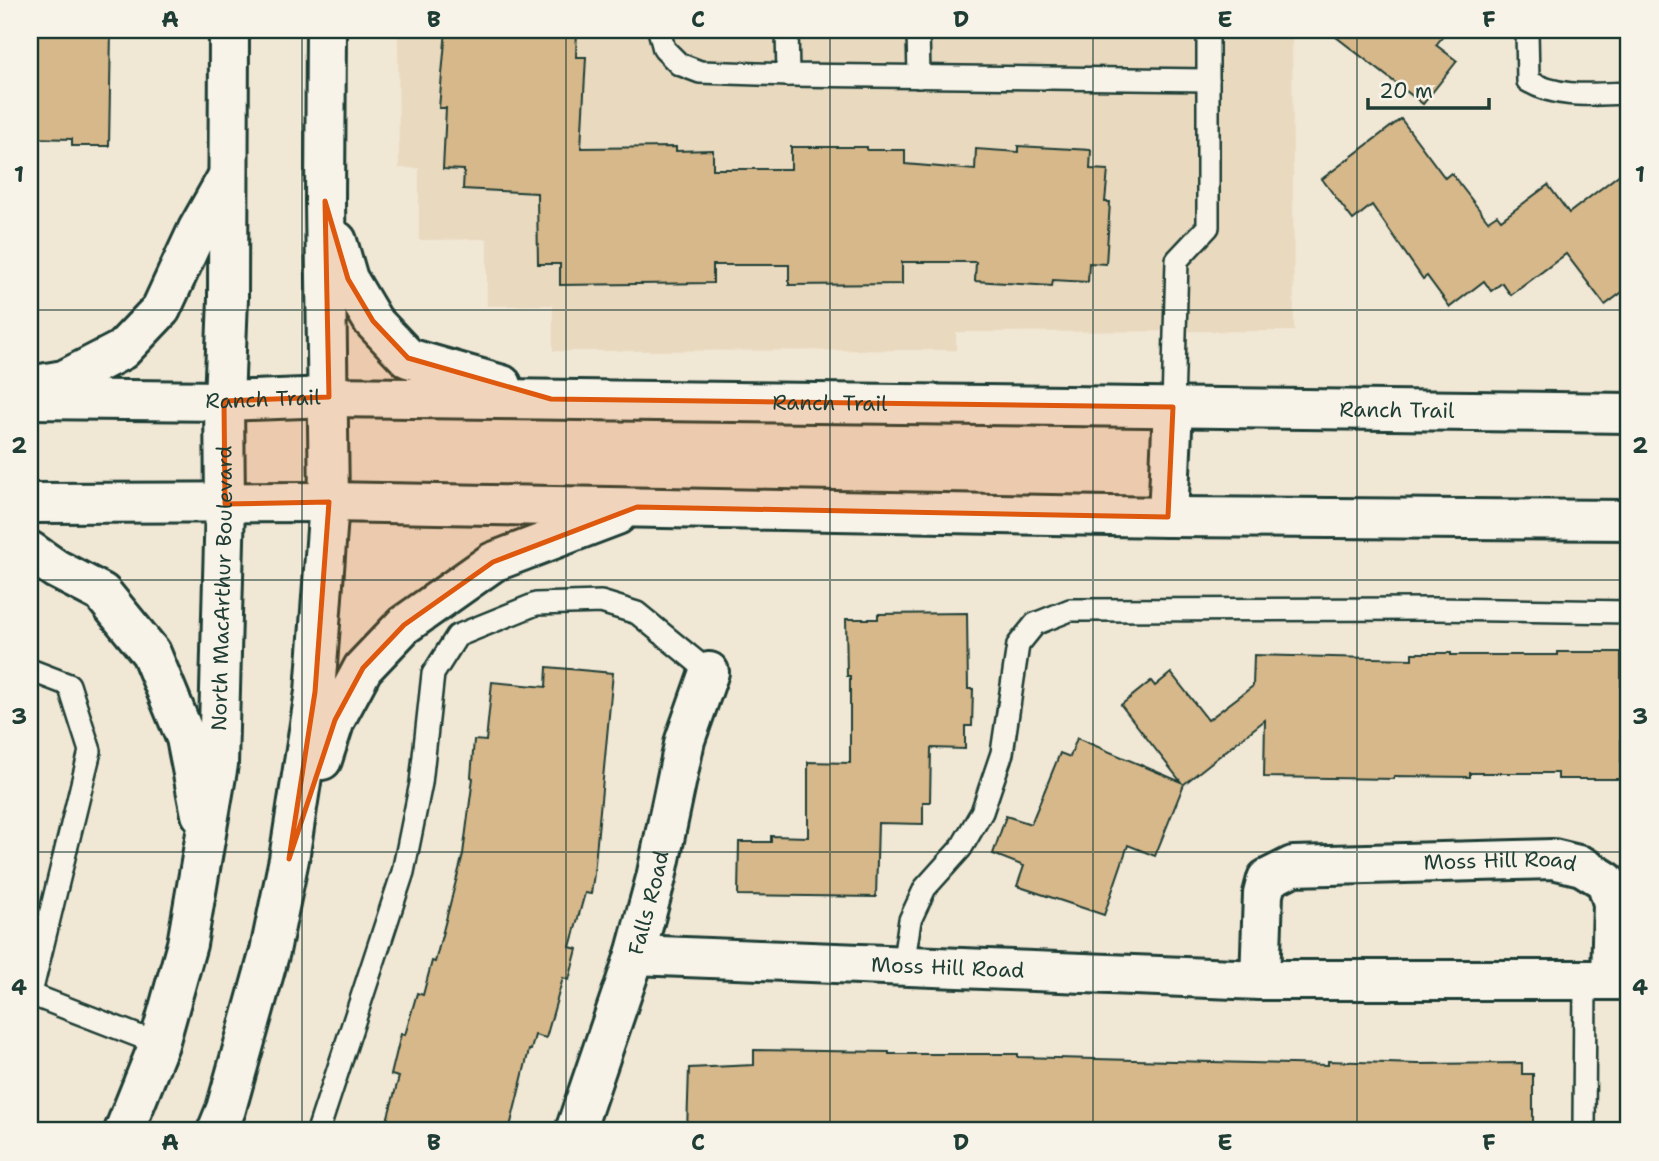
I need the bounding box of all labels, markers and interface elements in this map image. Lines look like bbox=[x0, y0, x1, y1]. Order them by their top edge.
text: A bbox=[161, 4, 179, 34]
text: B bbox=[427, 4, 441, 34]
text: C bbox=[691, 4, 705, 34]
text: D bbox=[953, 4, 969, 34]
text: E bbox=[1217, 4, 1233, 34]
text: F bbox=[1482, 4, 1496, 34]
scale bar bbox=[1368, 66, 1489, 110]
text: 20 m bbox=[1379, 77, 1433, 105]
text: 1 bbox=[14, 159, 24, 189]
text: 1 bbox=[1635, 159, 1645, 189]
street label: Ranch Trail bbox=[205, 383, 322, 415]
street label: Ranch Trail bbox=[772, 388, 888, 418]
street label: Ranch Trail bbox=[1339, 395, 1455, 425]
text: 2 bbox=[11, 430, 27, 460]
text: 2 bbox=[1632, 430, 1648, 460]
street label: North MacArthur Boulevard bbox=[205, 445, 239, 732]
text: 3 bbox=[11, 701, 27, 731]
text: 3 bbox=[1632, 701, 1648, 731]
street label: Moss Hill Road bbox=[1423, 845, 1580, 878]
street label: Falls Road bbox=[622, 848, 675, 958]
street label: Moss Hill Road bbox=[871, 950, 1025, 985]
text: 4 bbox=[11, 972, 27, 1002]
text: 4 bbox=[1632, 972, 1648, 1002]
text: A bbox=[161, 1127, 179, 1157]
text: B bbox=[427, 1127, 441, 1157]
text: C bbox=[691, 1127, 705, 1157]
text: D bbox=[953, 1127, 969, 1157]
text: E bbox=[1217, 1127, 1233, 1157]
text: F bbox=[1482, 1127, 1496, 1157]

